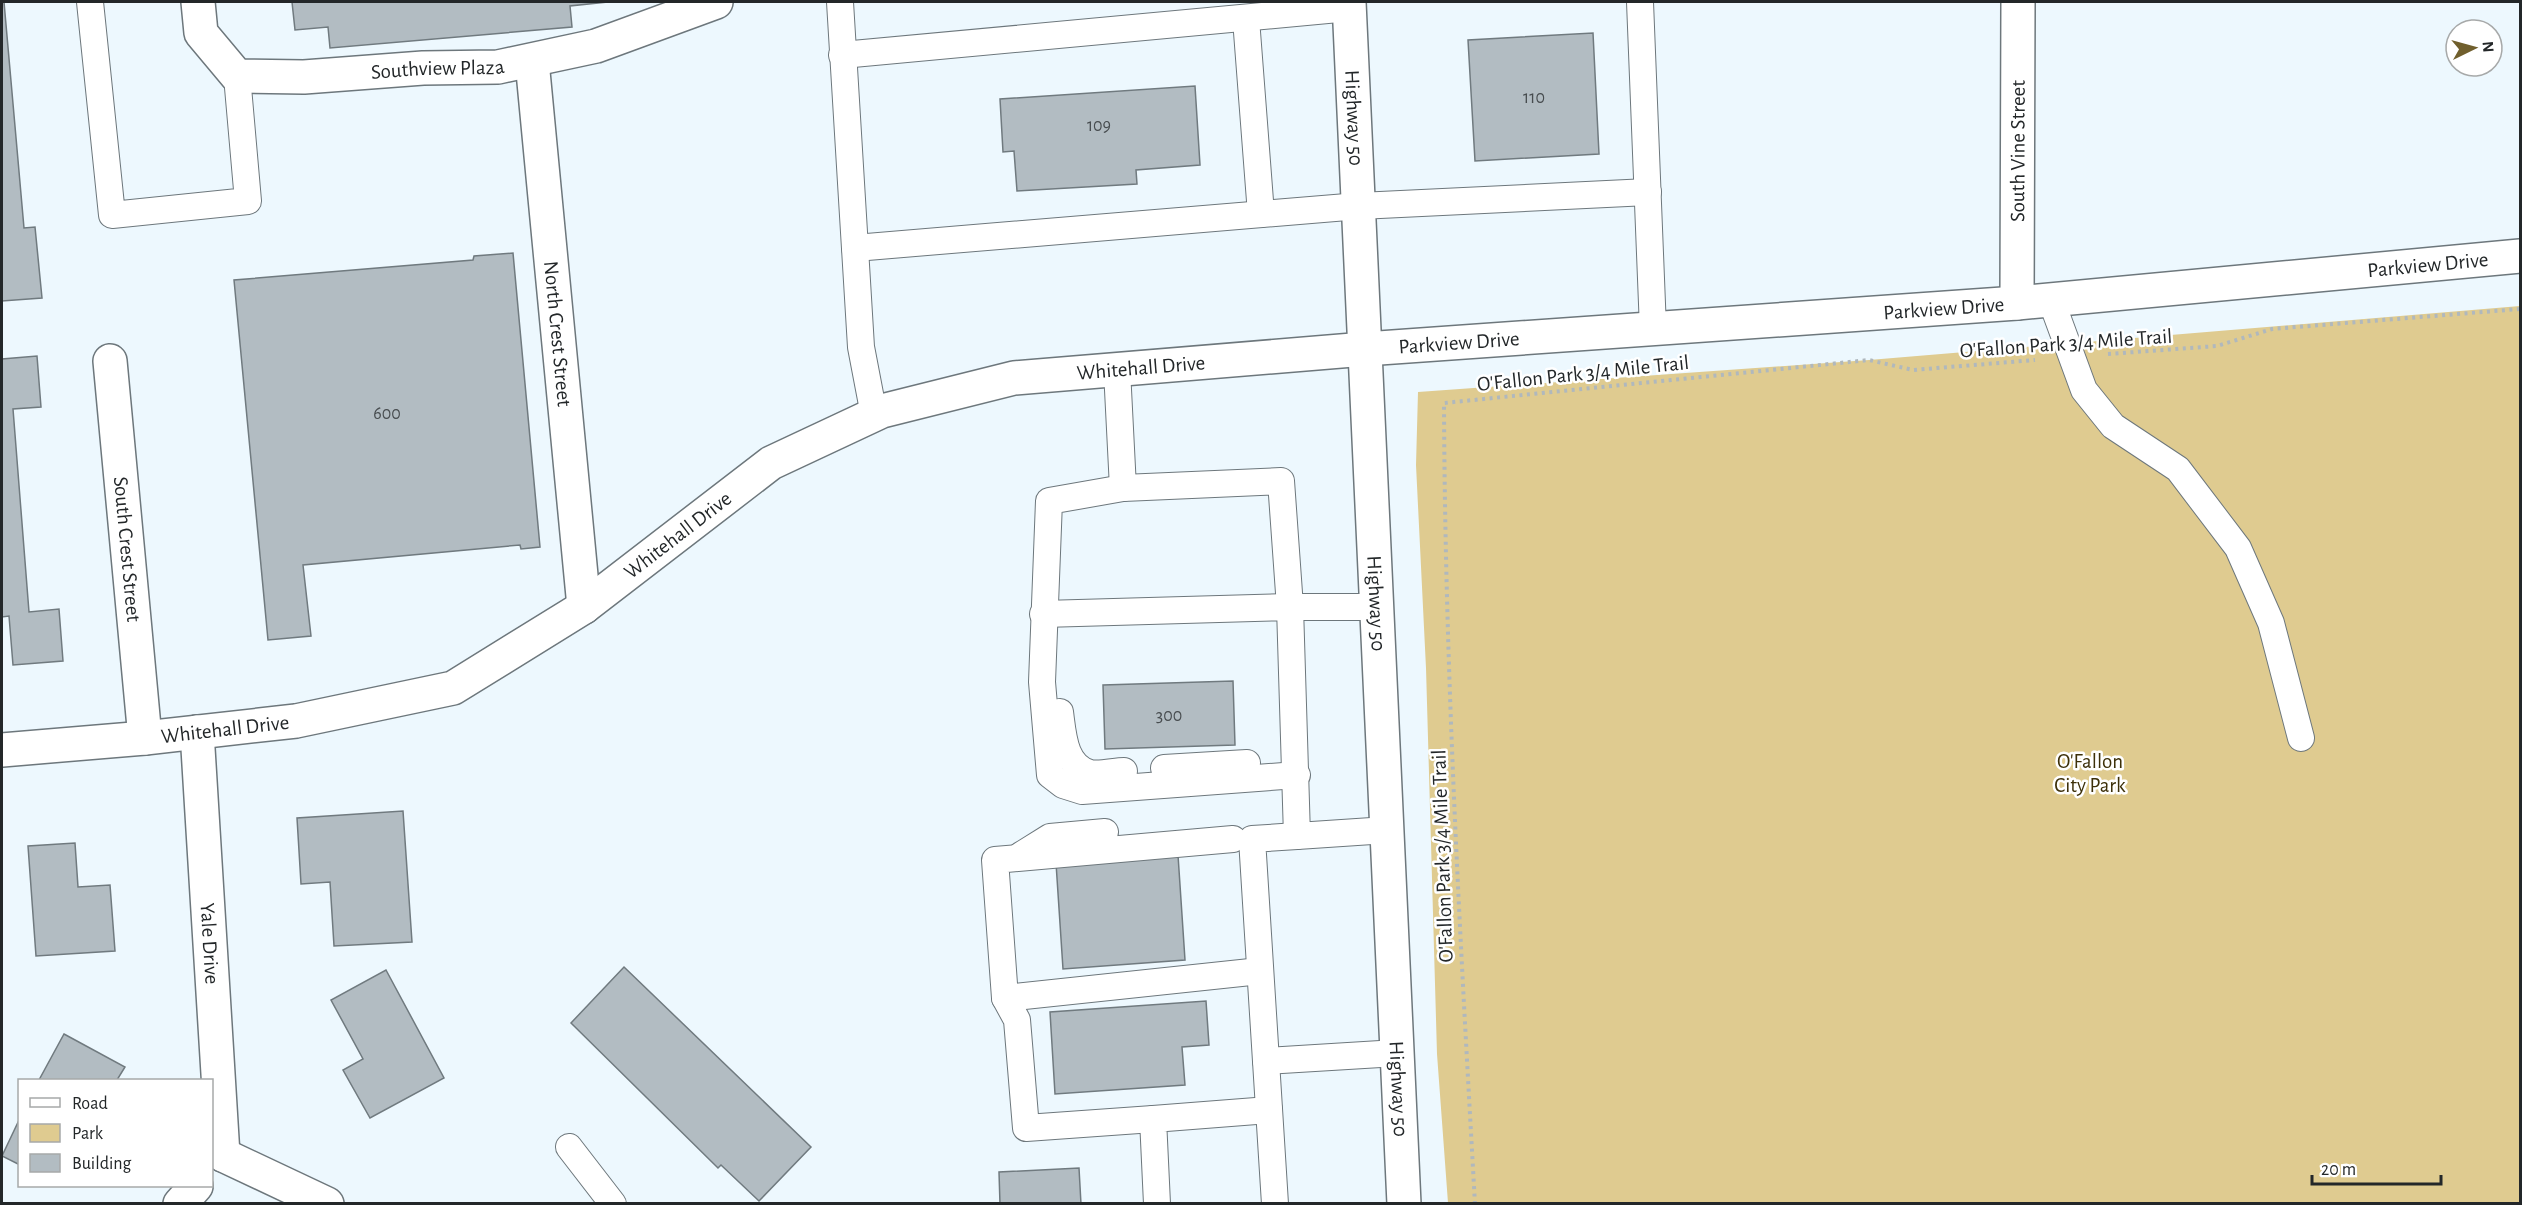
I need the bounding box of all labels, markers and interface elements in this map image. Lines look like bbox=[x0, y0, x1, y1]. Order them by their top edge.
north arrow bbox=[2444, 18, 2504, 78]
text: N bbox=[2479, 41, 2496, 53]
street label: Southview Plaza bbox=[370, 56, 506, 83]
street label: Highway 50 bbox=[1341, 70, 1366, 166]
street label: South Vine Street bbox=[2007, 80, 2029, 222]
house number: 110 bbox=[1523, 89, 1545, 107]
house number: 109 bbox=[1087, 117, 1111, 135]
street label: Parkview Drive bbox=[2367, 249, 2489, 281]
street label: North Crest Street bbox=[540, 260, 575, 408]
street label: Parkview Drive bbox=[1883, 294, 2005, 323]
street label: O'Fallon Park 3/4 Mile Trail bbox=[1959, 326, 2173, 361]
street label: Parkview Drive bbox=[1398, 328, 1520, 358]
street label: Whitehall Drive bbox=[1076, 352, 1206, 384]
street label: O'Fallon Park 3/4 Mile Trail bbox=[1476, 352, 1690, 395]
house number: 600 bbox=[373, 405, 401, 423]
street label: South Crest Street bbox=[110, 476, 144, 623]
street label: Whitehall Drive bbox=[620, 488, 735, 583]
street label: Highway 50 bbox=[1363, 555, 1389, 652]
house number: 300 bbox=[1156, 707, 1182, 725]
street label: Whitehall Drive bbox=[160, 712, 290, 747]
street label: O'Fallon Park 3/4 Mile Trail bbox=[1428, 749, 1457, 963]
park label: O'Fallon City Park bbox=[2054, 751, 2126, 796]
street label: Yale Drive bbox=[197, 902, 222, 985]
street label: Highway 50 bbox=[1386, 1041, 1411, 1137]
legend bbox=[18, 1079, 213, 1187]
text: Road bbox=[72, 1095, 108, 1113]
text: Park bbox=[72, 1125, 104, 1143]
scale bar bbox=[2312, 1148, 2441, 1186]
text: Building bbox=[72, 1155, 132, 1173]
text: 20 m bbox=[2321, 1161, 2356, 1179]

